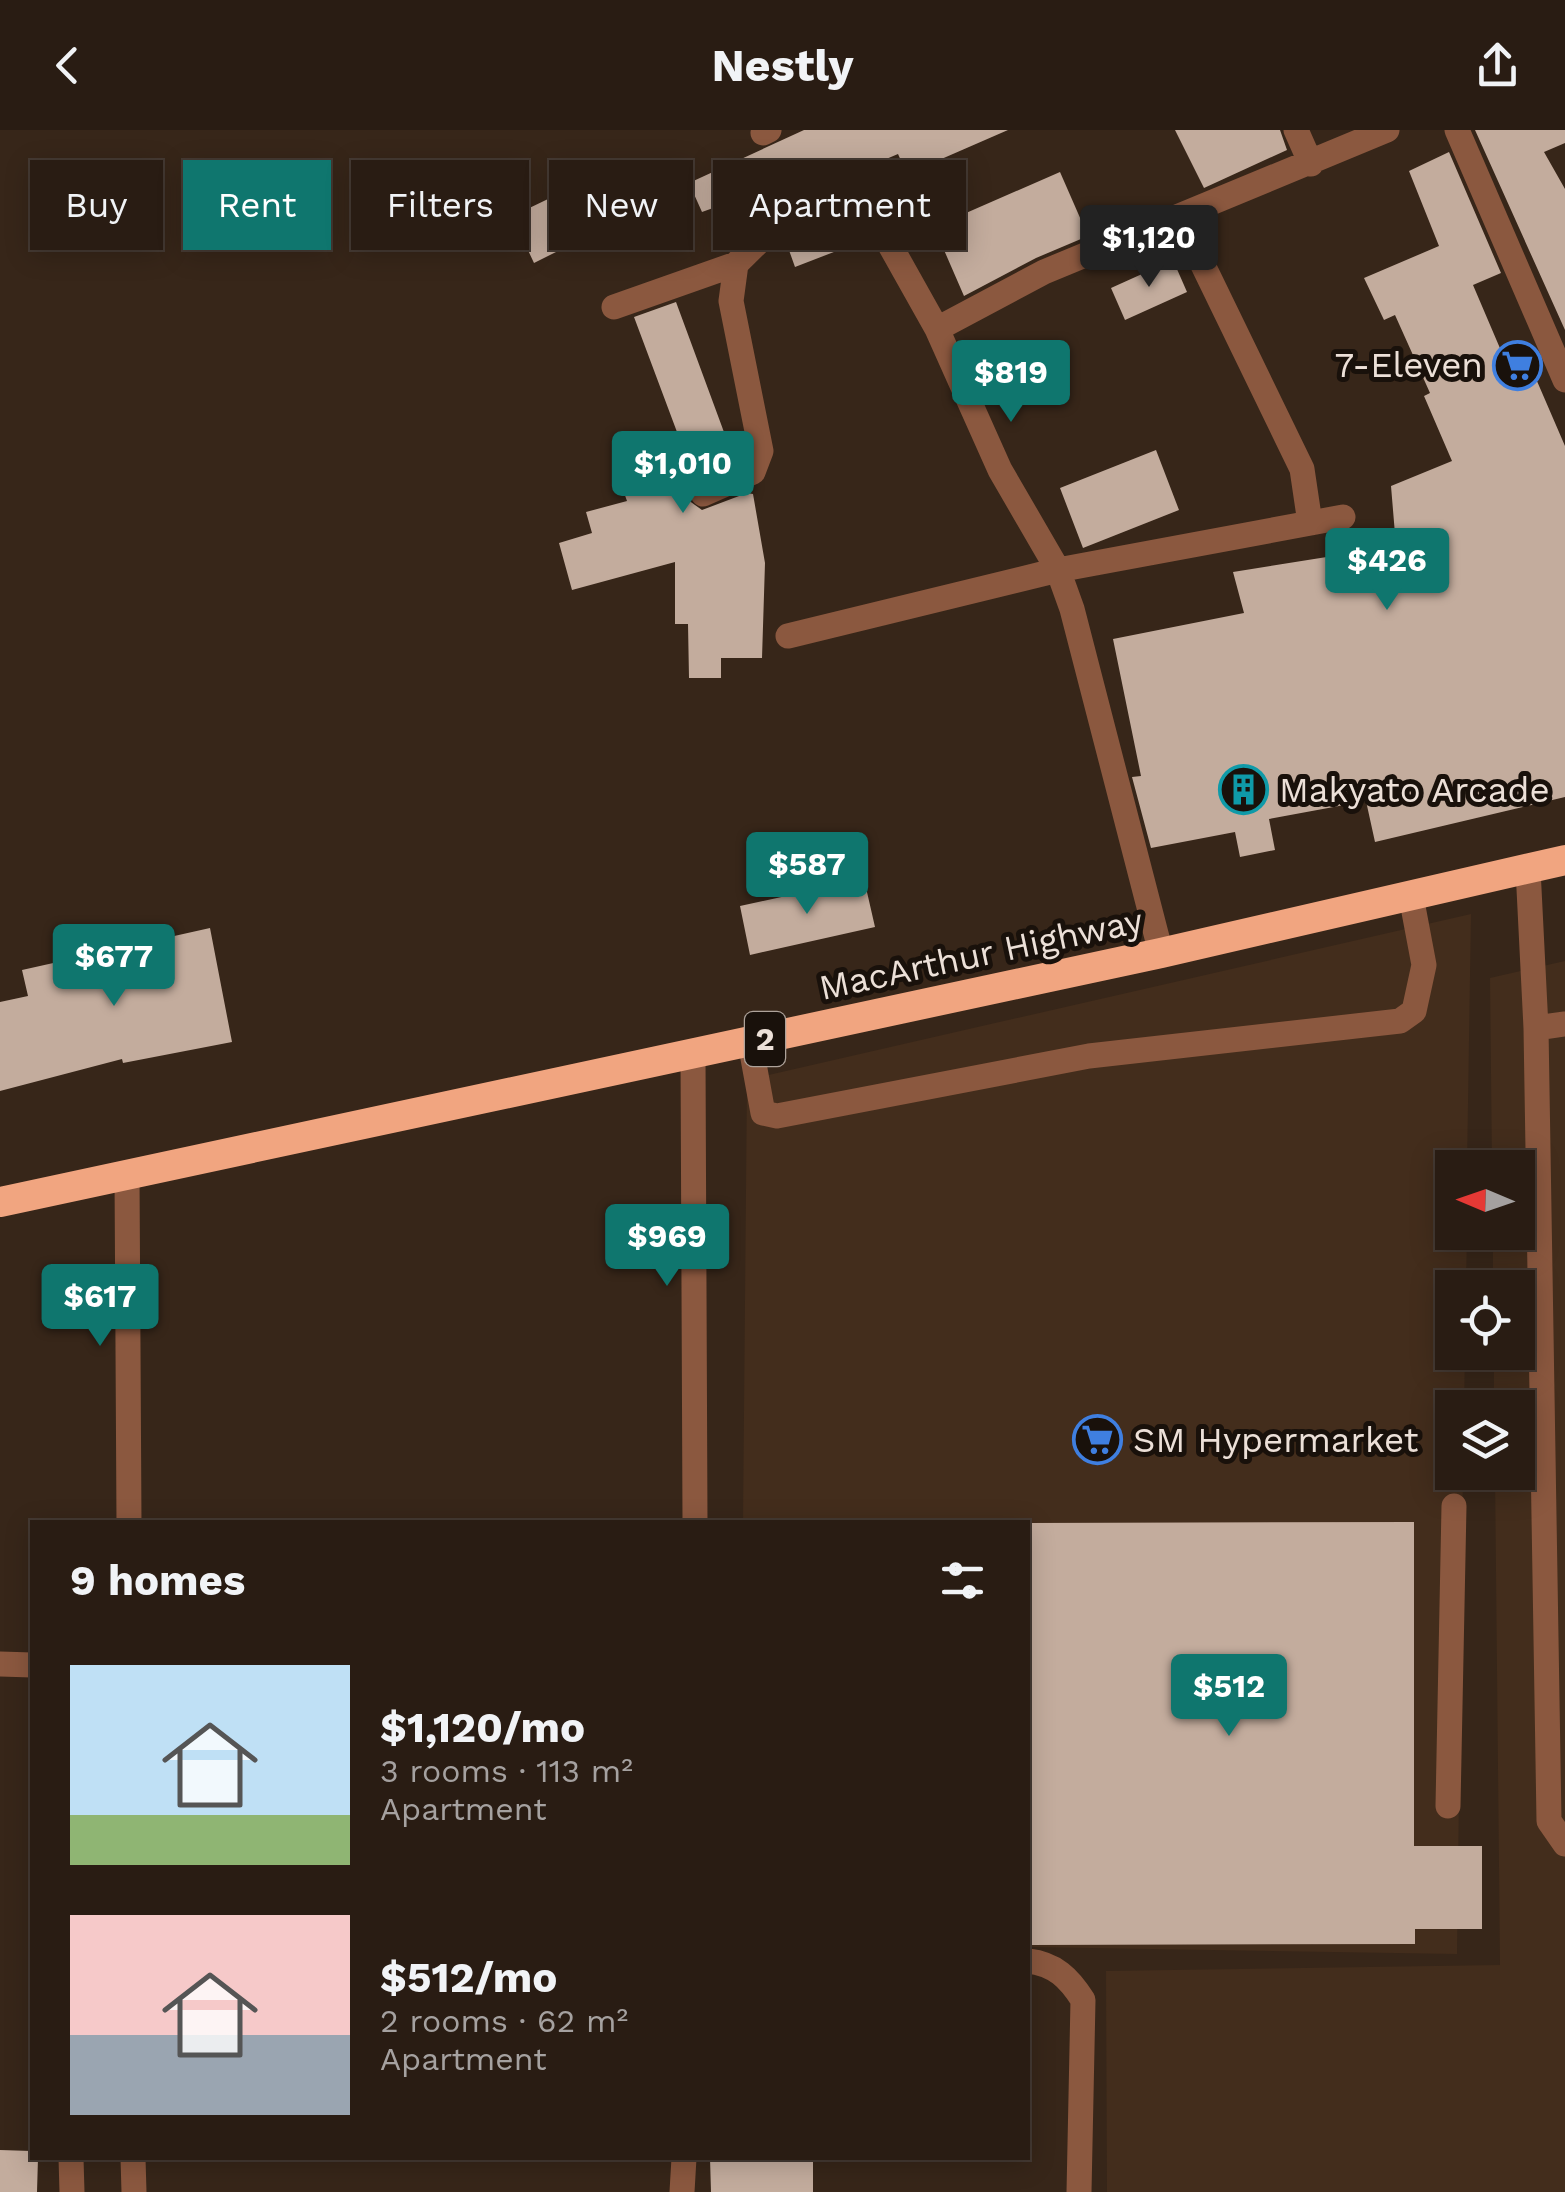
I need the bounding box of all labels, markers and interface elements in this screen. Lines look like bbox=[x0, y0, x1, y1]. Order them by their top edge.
icon: back bbox=[40, 38, 95, 93]
icon: share bbox=[1470, 38, 1525, 93]
text: Nestly bbox=[711, 39, 854, 92]
chip: Buy bbox=[30, 160, 163, 250]
chip: Rent bbox=[183, 160, 331, 250]
chip: Filters bbox=[351, 160, 529, 250]
chip: New bbox=[549, 160, 693, 250]
chip: Apartment bbox=[713, 160, 966, 250]
pin: $1,120 bbox=[1068, 205, 1230, 290]
text: $1,120 bbox=[1102, 218, 1196, 256]
supermarket icon: 7-Eleven bbox=[1492, 339, 1544, 391]
pin: $819 bbox=[952, 340, 1070, 425]
place label: 7-Eleven bbox=[1335, 344, 1483, 386]
text: $819 bbox=[974, 353, 1048, 391]
pin: $1,010 bbox=[602, 431, 764, 516]
text: $1,010 bbox=[634, 444, 732, 482]
pin: $426 bbox=[1328, 528, 1446, 613]
text: $426 bbox=[1347, 541, 1427, 579]
building icon: Makyato Arcade bbox=[1218, 764, 1270, 816]
place label: Makyato Arcade bbox=[1279, 769, 1550, 811]
pin: $587 bbox=[748, 832, 866, 917]
text: $587 bbox=[768, 845, 846, 883]
street label: MacArthur Highway bbox=[815, 899, 1147, 1009]
pin: $677 bbox=[55, 924, 173, 1009]
text: $677 bbox=[75, 937, 153, 975]
road number: 2 bbox=[745, 1012, 785, 1066]
north arrow bbox=[1435, 1150, 1535, 1250]
map controls bbox=[1435, 1150, 1535, 1490]
pin: $969 bbox=[608, 1204, 726, 1289]
text: $969 bbox=[627, 1217, 707, 1255]
pin: $617 bbox=[41, 1264, 159, 1349]
button: locate bbox=[1435, 1270, 1535, 1370]
text: $617 bbox=[64, 1277, 136, 1315]
button: layers bbox=[1435, 1390, 1535, 1490]
supermarket icon: SM Hypermarket bbox=[1072, 1414, 1124, 1466]
place label: SM Hypermarket bbox=[1133, 1419, 1419, 1461]
icon: filters bbox=[935, 1553, 990, 1608]
text: 9 homes bbox=[70, 1556, 245, 1605]
pin: $512 bbox=[1170, 1654, 1288, 1739]
text: $512 bbox=[1193, 1667, 1265, 1705]
text: $1,120/mo bbox=[380, 1703, 585, 1752]
icon: home bbox=[150, 1705, 270, 1825]
text: 3 rooms · 113 m² bbox=[380, 1752, 633, 1790]
text: Apartment bbox=[380, 1790, 547, 1828]
text: $512/mo bbox=[380, 1953, 557, 2002]
icon: home bbox=[150, 1955, 270, 2075]
text: 2 rooms · 62 m² bbox=[380, 2002, 628, 2040]
text: Apartment bbox=[380, 2040, 547, 2078]

